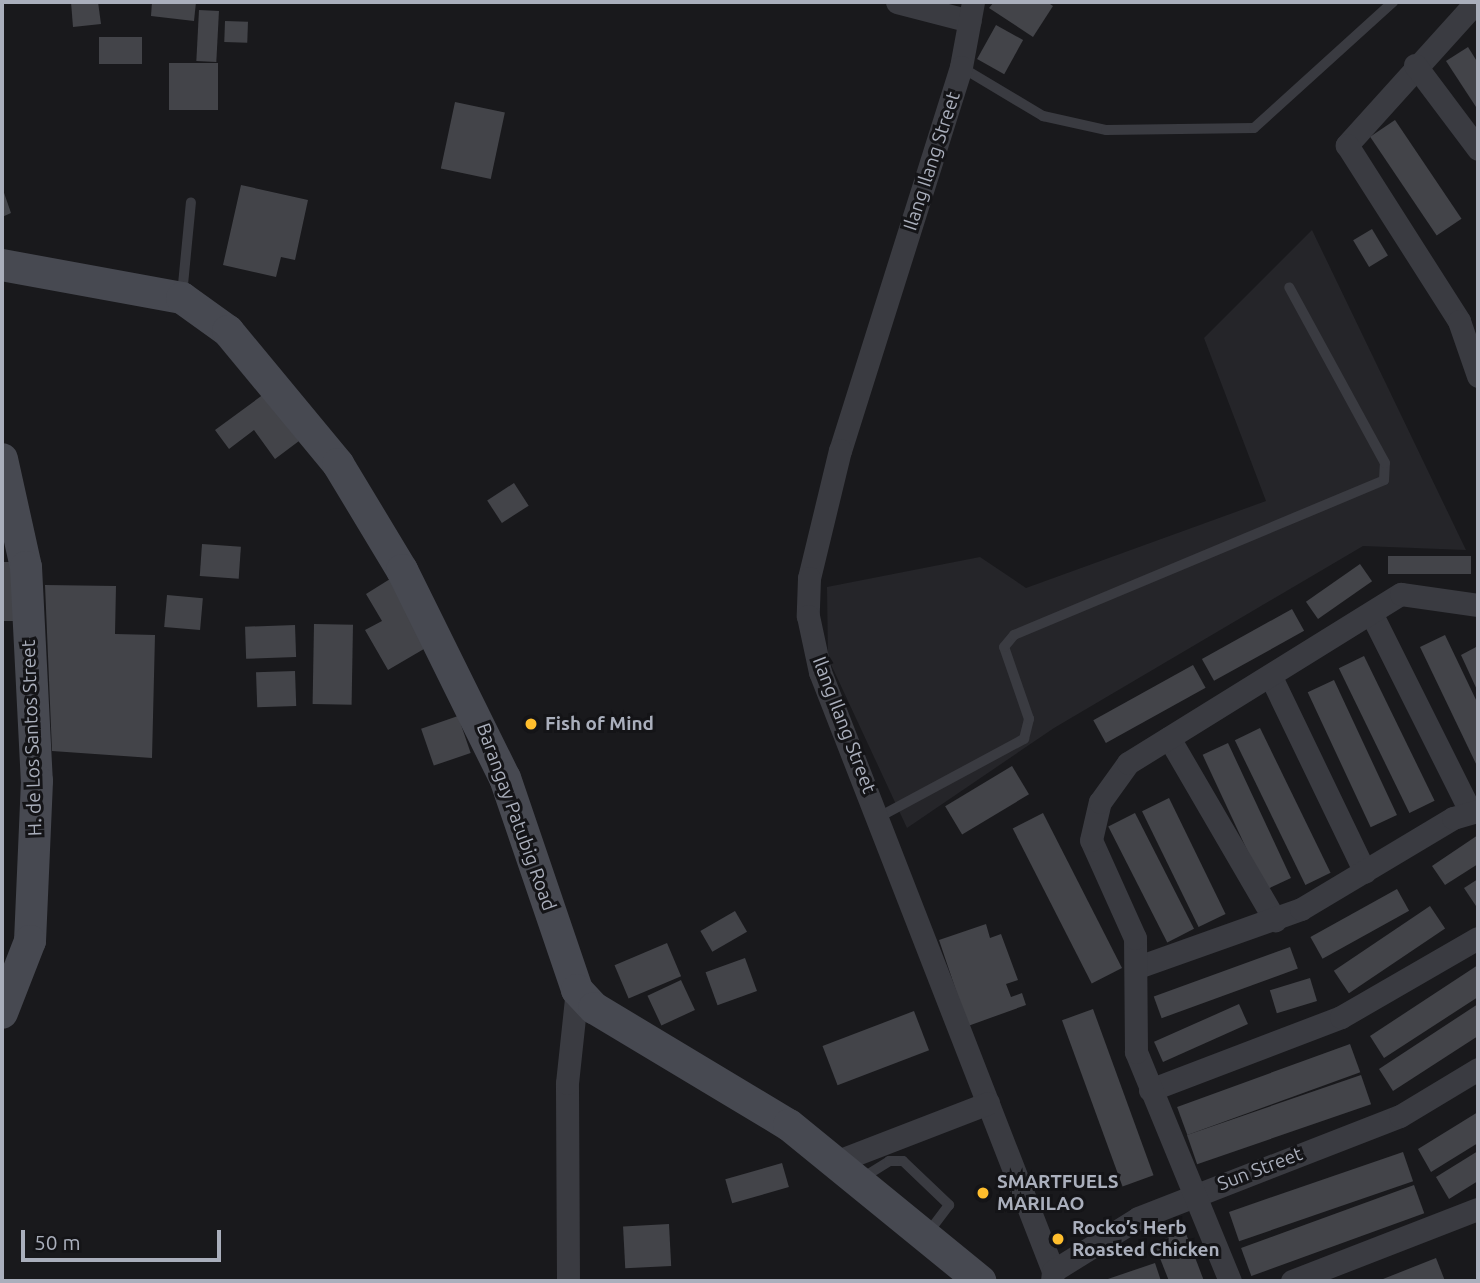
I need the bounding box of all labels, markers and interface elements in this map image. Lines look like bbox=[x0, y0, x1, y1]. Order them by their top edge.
street label: Ilang Ilang Street bbox=[899, 89, 965, 233]
street label: H. de Los Santos Street bbox=[17, 639, 47, 837]
street label: Ilang Ilang Street bbox=[807, 653, 881, 797]
place label: Fish of Mind bbox=[545, 713, 654, 735]
marker: Fish of Mind bbox=[523, 716, 539, 732]
street label: Barangay Patubig Road bbox=[471, 720, 561, 914]
street label: Sun Street bbox=[1214, 1142, 1306, 1196]
place label: SMARTFUELS MARILAO bbox=[997, 1171, 1119, 1215]
marker: SMARTFUELS MARILAO bbox=[975, 1185, 991, 1201]
scale bar bbox=[24, 1216, 224, 1260]
place label: Rocko’s Herb Roasted Chicken bbox=[1072, 1217, 1220, 1261]
text: 50 m bbox=[34, 1230, 81, 1254]
marker: Rocko’s Herb Roasted Chicken bbox=[1050, 1231, 1066, 1247]

